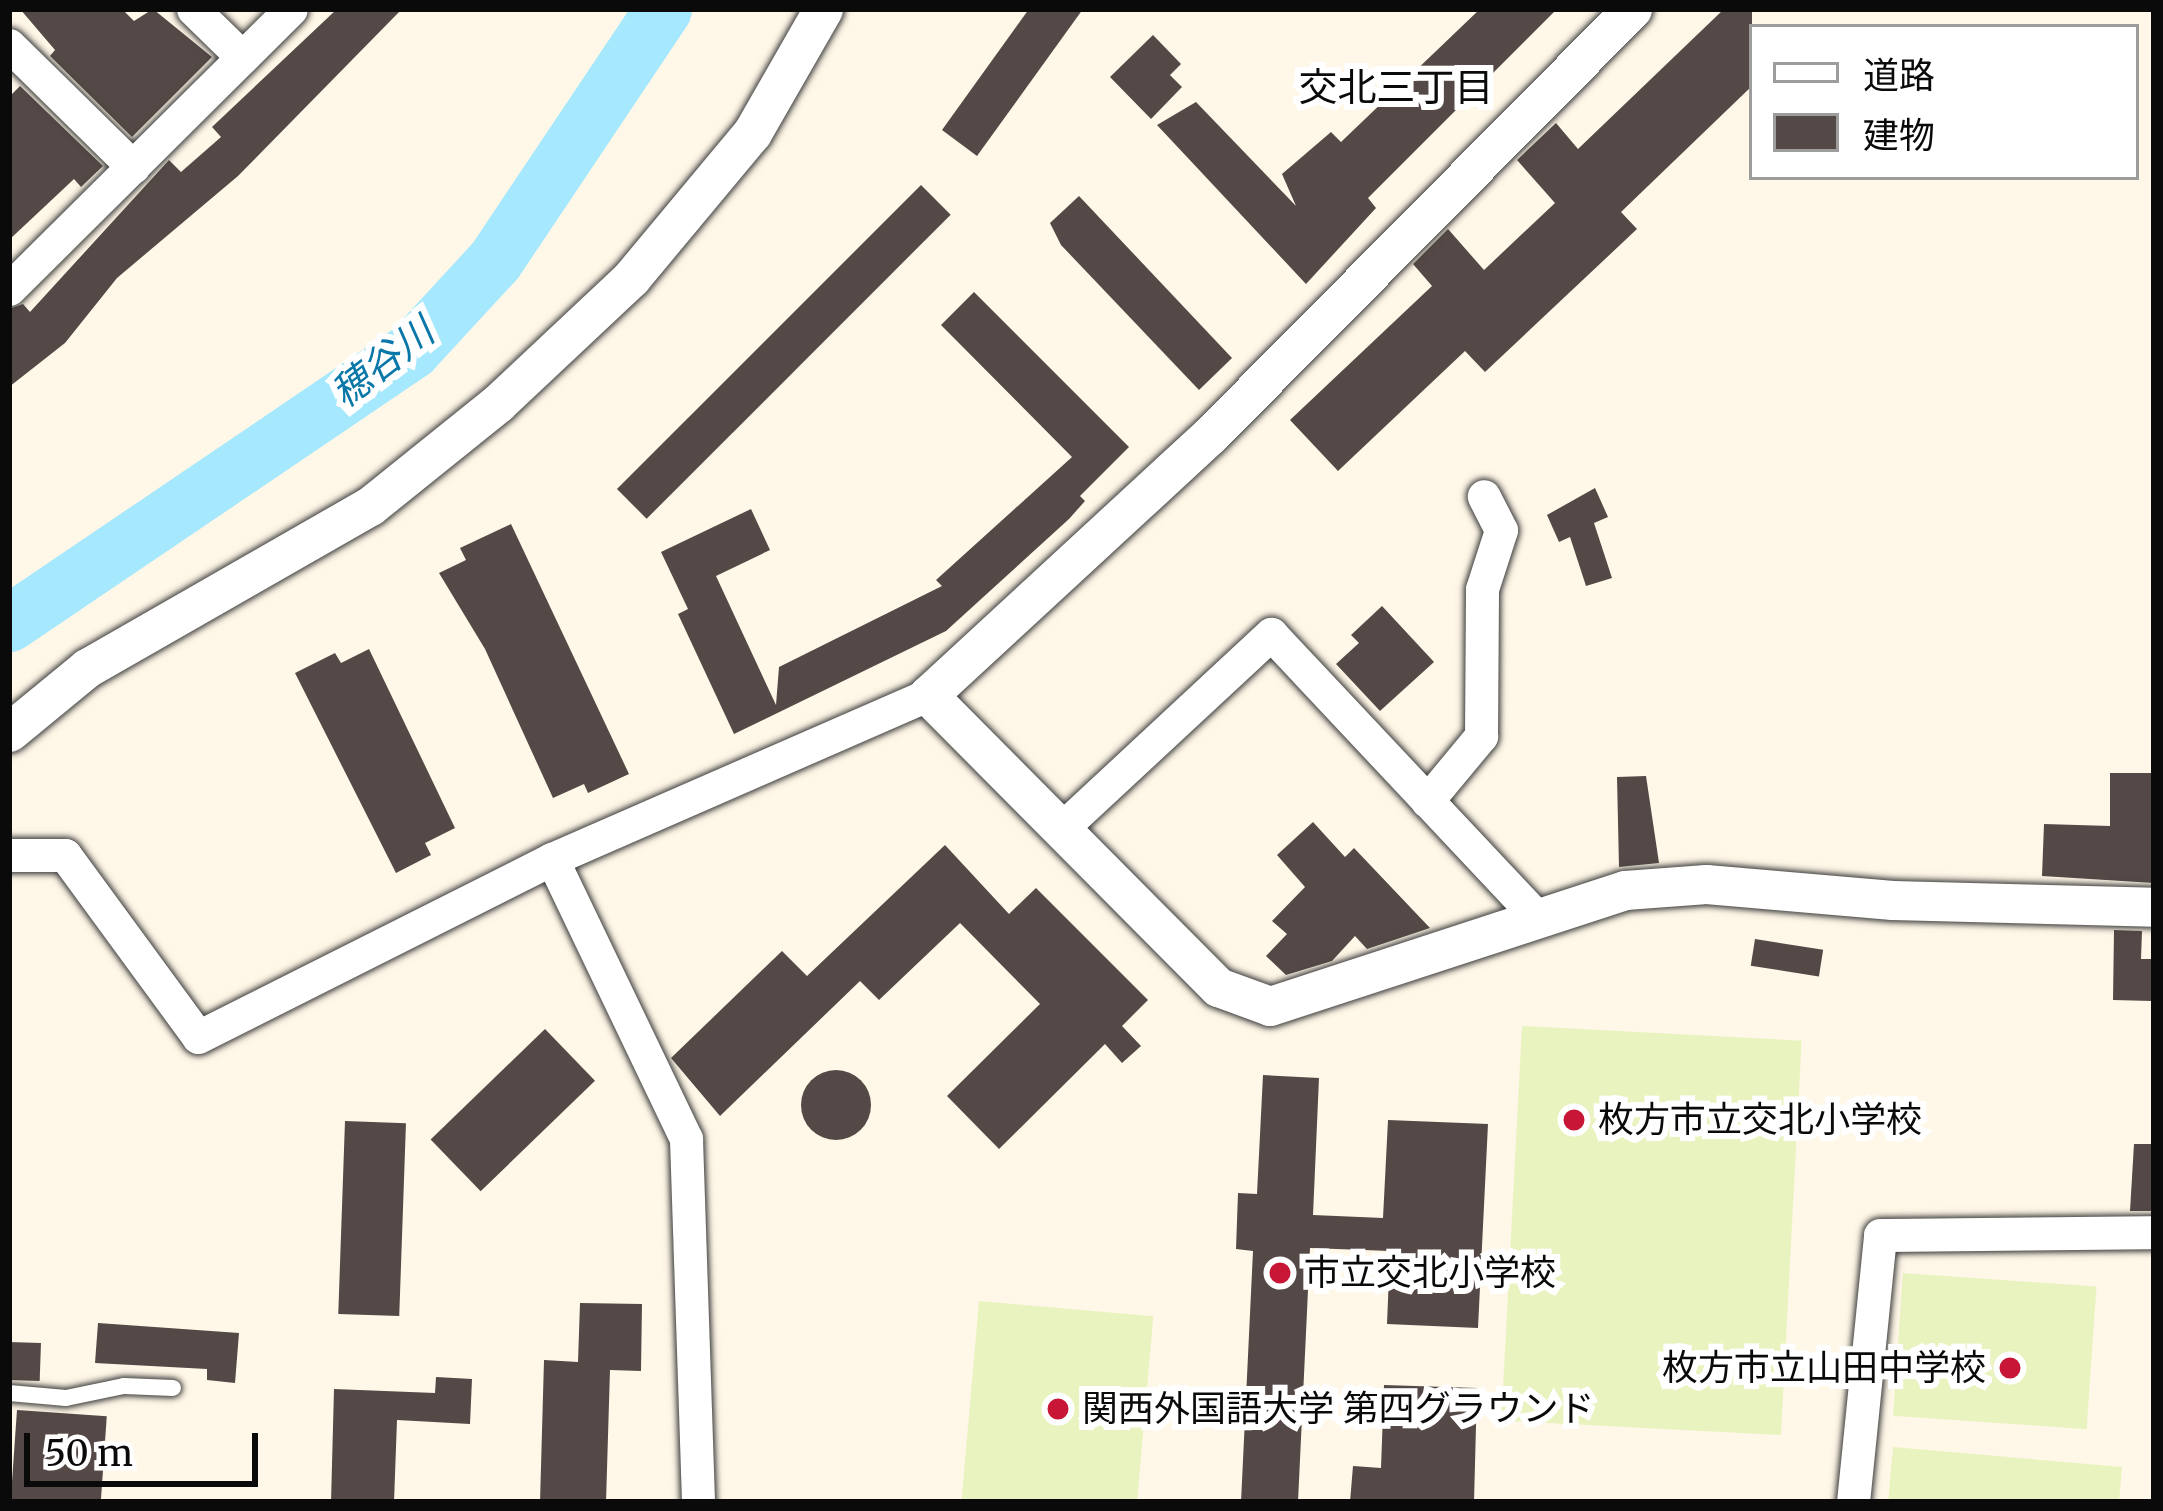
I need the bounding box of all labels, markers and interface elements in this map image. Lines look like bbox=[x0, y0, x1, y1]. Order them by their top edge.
legend bbox=[1749, 24, 2139, 180]
text: 道路 bbox=[1863, 53, 1935, 98]
district label: 交北三丁目 bbox=[1299, 65, 1493, 111]
text: 建物 bbox=[1863, 113, 1935, 158]
water label: 穂谷川 bbox=[322, 309, 444, 417]
place label: 枚方市立交北小学校 bbox=[1598, 1098, 1922, 1142]
marker: 枚方市立交北小学校 bbox=[1561, 1107, 1587, 1133]
place label: 市立交北小学校 bbox=[1304, 1251, 1556, 1295]
marker: 市立交北小学校 bbox=[1267, 1260, 1293, 1286]
place label: 枚方市立山田中学校 bbox=[1662, 1346, 1986, 1390]
marker: 枚方市立山田中学校 bbox=[1997, 1355, 2023, 1381]
place label: 関西外国語大学 第四グラウンド bbox=[1082, 1387, 1595, 1431]
marker: 関西外国語大学 第四グラウンド bbox=[1045, 1396, 1071, 1422]
scale bar bbox=[30, 1409, 264, 1483]
text: 50 m bbox=[45, 1431, 133, 1476]

